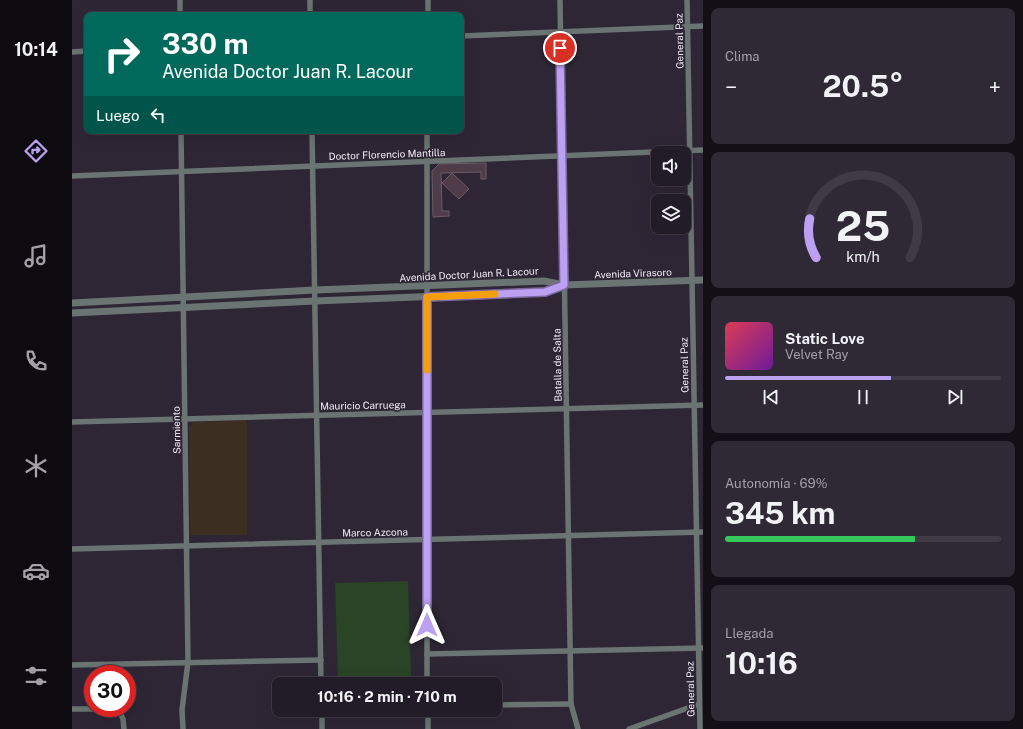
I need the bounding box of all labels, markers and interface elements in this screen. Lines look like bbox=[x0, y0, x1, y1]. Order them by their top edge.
street label: General Paz bbox=[673, 13, 685, 69]
text: 330 m bbox=[162, 27, 249, 60]
icon: right bbox=[96, 28, 148, 80]
pin bbox=[543, 31, 577, 65]
icon: arrive bbox=[549, 37, 571, 59]
text: 10:14 bbox=[14, 39, 58, 60]
text: Clima bbox=[725, 49, 760, 64]
text: Avenida Doctor Juan R. Lacour bbox=[162, 61, 413, 82]
text: 20.5° bbox=[823, 68, 903, 104]
text: − bbox=[725, 74, 737, 100]
text: + bbox=[989, 74, 1001, 100]
icon: left bbox=[147, 104, 169, 126]
text: Luego bbox=[96, 107, 139, 124]
icon: directions bbox=[22, 137, 50, 165]
street label: Doctor Florencio Mantilla bbox=[328, 146, 446, 162]
map controls bbox=[651, 146, 691, 234]
button: sound bbox=[651, 146, 691, 186]
button: layers bbox=[651, 194, 691, 234]
text: 25 bbox=[836, 201, 890, 250]
icon: music bbox=[22, 242, 50, 270]
text: km/h bbox=[846, 248, 880, 265]
street label: Avenida Doctor Juan R. Lacour bbox=[399, 264, 539, 284]
street label: Avenida Virasoro bbox=[594, 266, 672, 280]
street label: Batalla de Salta bbox=[550, 328, 564, 402]
text: Static Love bbox=[785, 330, 865, 347]
street label: General Paz bbox=[678, 337, 690, 393]
icon: phone bbox=[22, 347, 50, 375]
text: Velvet Ray bbox=[785, 347, 849, 362]
icon: previous bbox=[760, 386, 782, 408]
icon: pause bbox=[852, 386, 874, 408]
icon: next bbox=[944, 386, 966, 408]
street label: Mauricio Carruega bbox=[320, 398, 406, 412]
street label: Sarmiento bbox=[170, 406, 182, 454]
icon: climate bbox=[22, 452, 50, 480]
text: Autonomía · 69% bbox=[725, 476, 827, 491]
text: 345 km bbox=[725, 495, 835, 531]
street label: Marco Azcona bbox=[342, 525, 408, 539]
icon: car bbox=[22, 557, 50, 585]
position arrow bbox=[406, 604, 448, 646]
text: Llegada bbox=[725, 626, 773, 641]
text: 10:16 bbox=[725, 645, 798, 681]
street label: General Paz bbox=[684, 661, 696, 717]
icon: filters bbox=[22, 662, 50, 690]
speed limit sign: 30 bbox=[84, 665, 136, 717]
text: 10:16 · 2 min · 710 m bbox=[317, 688, 457, 705]

